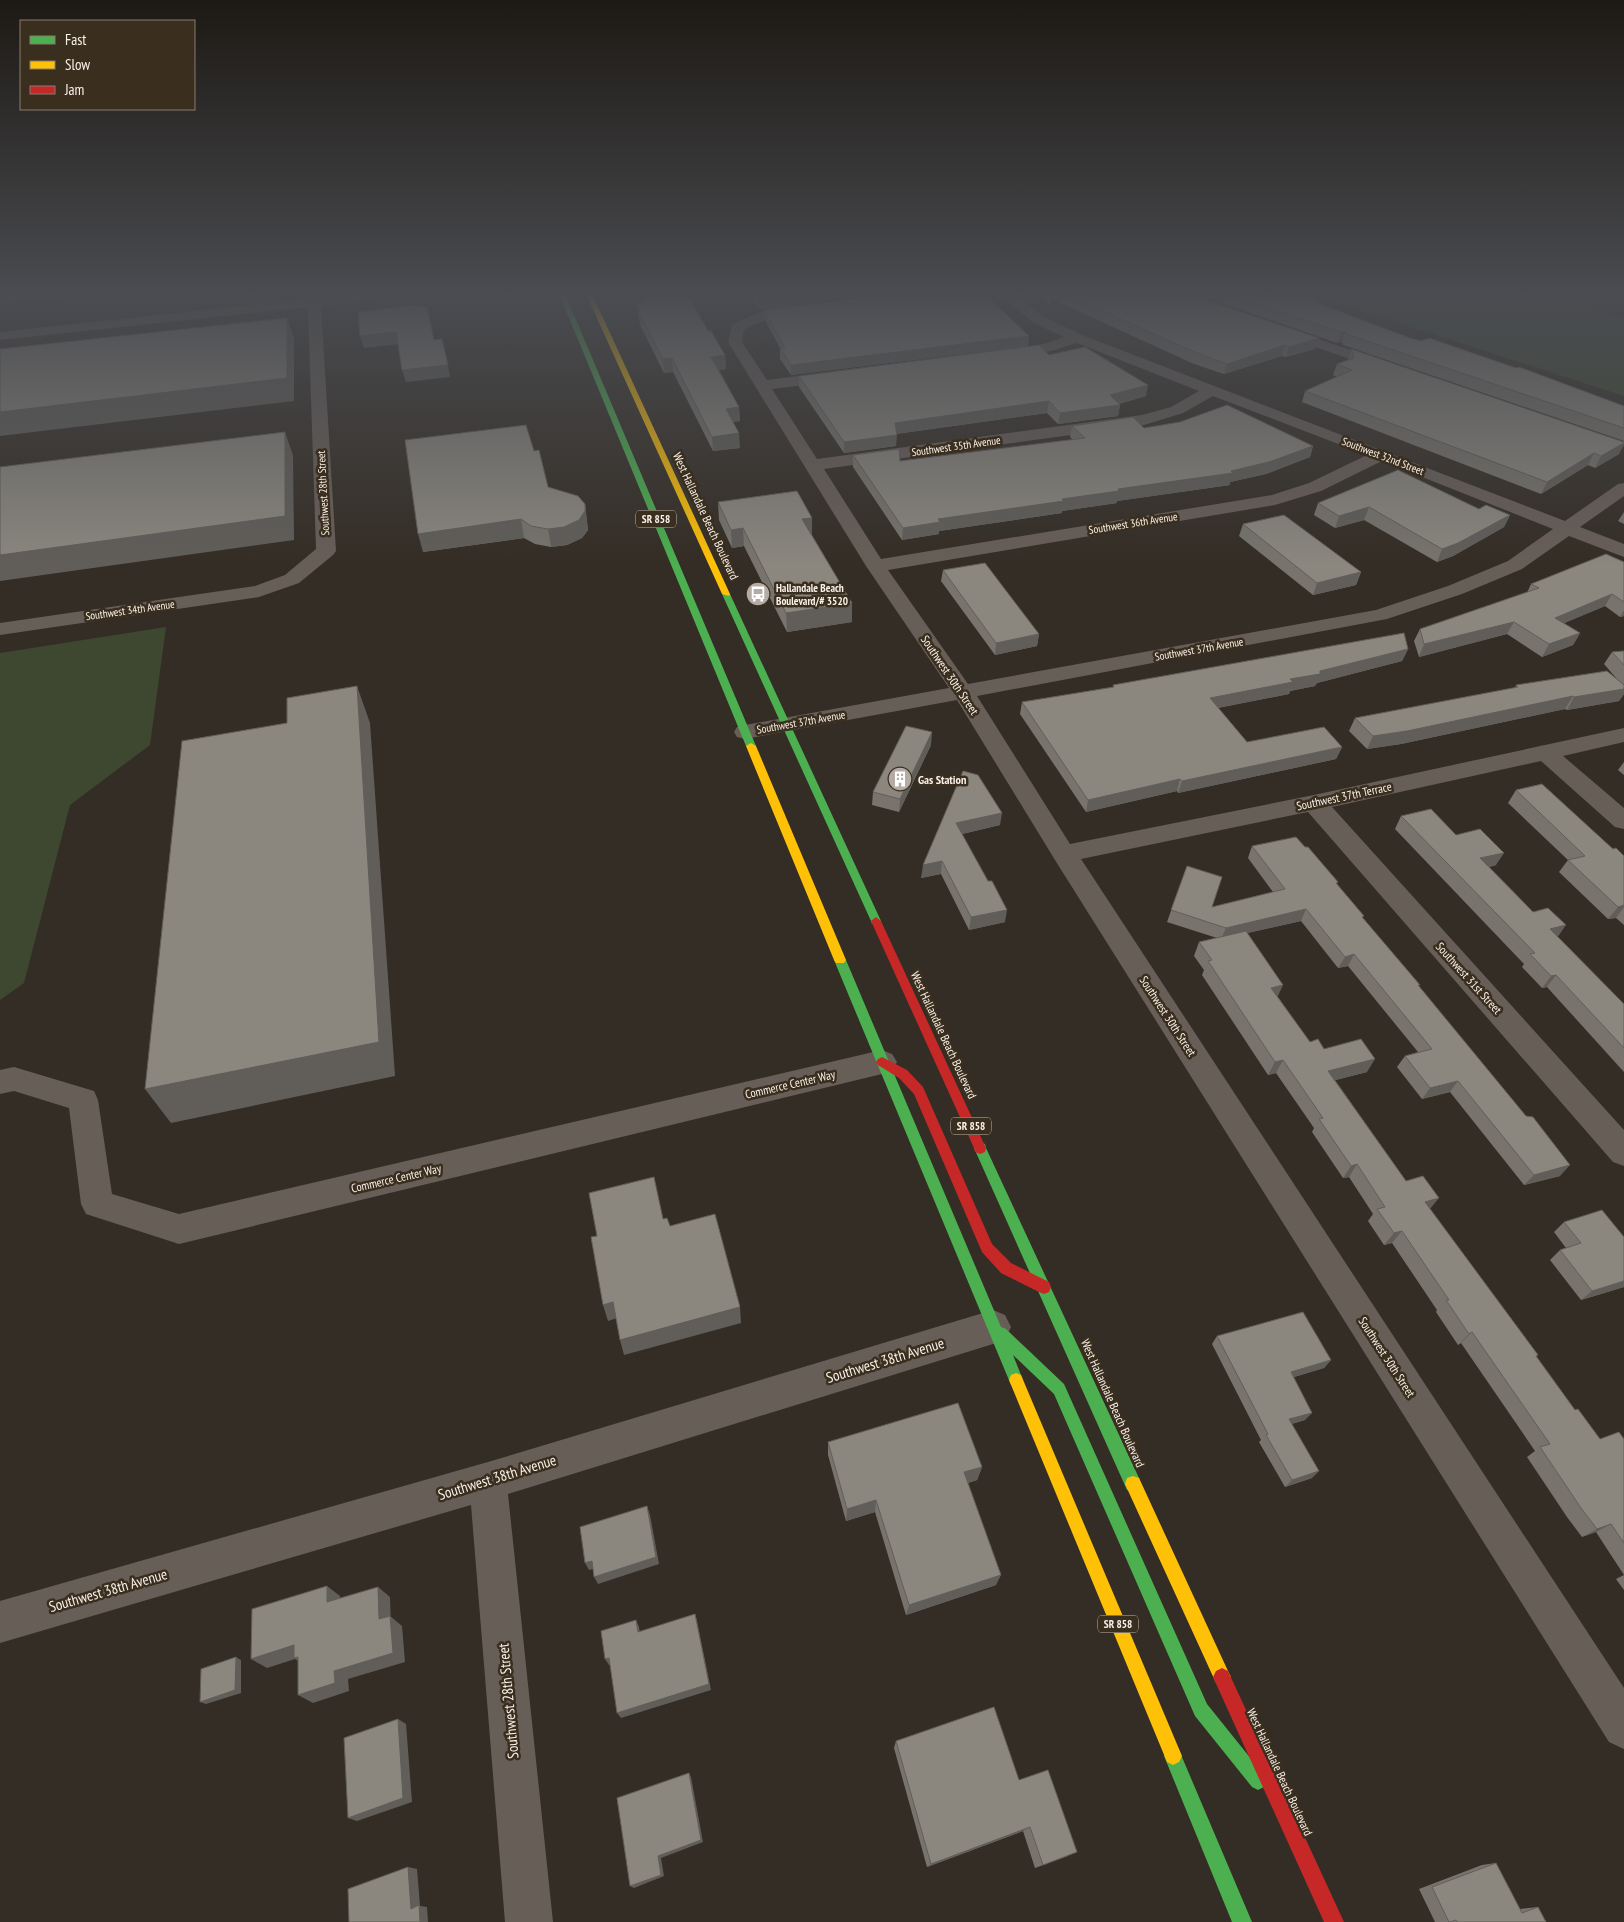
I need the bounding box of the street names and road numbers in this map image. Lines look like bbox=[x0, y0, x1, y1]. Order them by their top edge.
street label: Southwest 35th Avenue bbox=[911, 433, 1002, 459]
street label: Southwest 32nd Street bbox=[1340, 434, 1426, 478]
street label: Southwest 28th Street bbox=[314, 450, 332, 536]
street label: West Hallandale Beach Boulevard bbox=[670, 450, 742, 582]
street label: Southwest 36th Avenue bbox=[1088, 509, 1179, 537]
road number: SR 858 bbox=[636, 510, 676, 528]
street label: Southwest 34th Avenue bbox=[85, 597, 176, 623]
street label: Southwest 30th Street bbox=[918, 632, 983, 718]
street label: Southwest 37th Avenue bbox=[1154, 634, 1245, 664]
street label: Southwest 37th Avenue bbox=[756, 707, 847, 737]
street label: Southwest 37th Terrace bbox=[1295, 779, 1393, 813]
street label: Southwest 31st Street bbox=[1433, 939, 1506, 1018]
street label: West Hallandale Beach Boulevard bbox=[908, 969, 980, 1101]
street label: Southwest 30th Street bbox=[1136, 973, 1200, 1060]
street label: Commerce Center Way bbox=[744, 1066, 837, 1102]
road number: SR 858 bbox=[951, 1118, 991, 1134]
street label: Commerce Center Way bbox=[350, 1160, 443, 1196]
street label: Southwest 30th Street bbox=[1355, 1314, 1419, 1401]
street label: Southwest 38th Avenue bbox=[824, 1333, 946, 1387]
street label: West Hallandale Beach Boulevard bbox=[1078, 1337, 1148, 1469]
street label: Southwest 38th Avenue bbox=[436, 1450, 558, 1504]
street label: Southwest 38th Avenue bbox=[47, 1564, 169, 1616]
road number: SR 858 bbox=[1098, 1616, 1138, 1632]
street label: Southwest 28th Street bbox=[493, 1642, 523, 1760]
street label: West Hallandale Beach Boulevard bbox=[1244, 1706, 1316, 1838]

